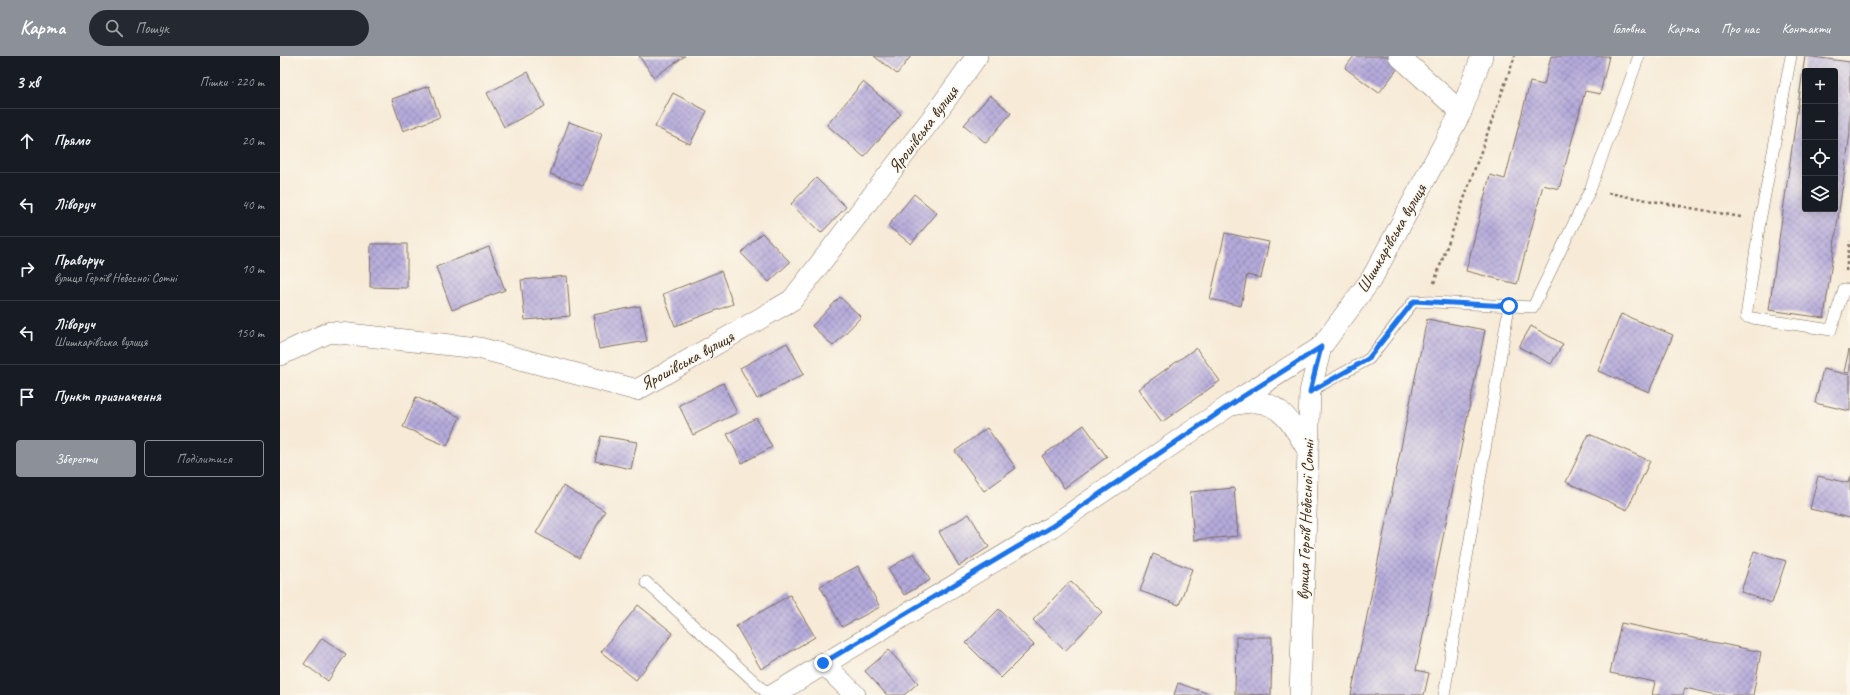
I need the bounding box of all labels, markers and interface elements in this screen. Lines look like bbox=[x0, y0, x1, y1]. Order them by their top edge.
search box bbox=[89, 10, 369, 46]
text: Карта bbox=[20, 16, 65, 40]
icon: search bbox=[103, 17, 125, 39]
text: Пошук bbox=[135, 19, 169, 38]
text: Головна bbox=[1612, 20, 1645, 37]
text: Карта bbox=[1667, 20, 1699, 37]
text: Про нас bbox=[1721, 20, 1760, 37]
text: Контакти bbox=[1782, 20, 1830, 37]
map controls bbox=[1802, 68, 1838, 212]
button: + bbox=[1802, 68, 1838, 104]
text: 3 хв bbox=[16, 72, 39, 93]
text: Пішки · 220 m bbox=[200, 74, 264, 90]
street label: Ярошівська вулиця bbox=[884, 81, 963, 177]
button: − bbox=[1802, 104, 1838, 140]
icon: ahead bbox=[16, 130, 38, 152]
text: Прямо bbox=[54, 131, 90, 150]
text: 20 m bbox=[242, 133, 264, 149]
button: locate bbox=[1802, 140, 1838, 176]
button: layers bbox=[1802, 176, 1838, 212]
street label: Шишкарівська вулиця bbox=[1352, 179, 1432, 296]
icon: left bbox=[16, 194, 38, 216]
text: Ліворуч bbox=[54, 195, 95, 214]
text: 40 m bbox=[242, 197, 264, 213]
text: Праворуч bbox=[54, 251, 103, 270]
icon: right bbox=[16, 258, 38, 280]
text: 10 m bbox=[242, 261, 264, 277]
text: вулиця Героїв Небесної Сотні bbox=[54, 270, 177, 286]
route start bbox=[1500, 297, 1518, 315]
text: Ліворуч bbox=[54, 315, 95, 334]
icon: left bbox=[16, 322, 38, 344]
text: 150 m bbox=[236, 325, 264, 341]
street label: Ярошівська вулиця bbox=[637, 326, 738, 395]
text: Шишкарівська вулиця bbox=[54, 334, 147, 350]
icon: arrive bbox=[16, 386, 38, 408]
text: Пункт призначення bbox=[54, 387, 161, 406]
street label: вулиця Героїв Небесної Сотні bbox=[1292, 438, 1319, 600]
button: Зберегти bbox=[16, 440, 136, 477]
button: Поділитися bbox=[144, 440, 264, 477]
route end bbox=[814, 654, 832, 672]

